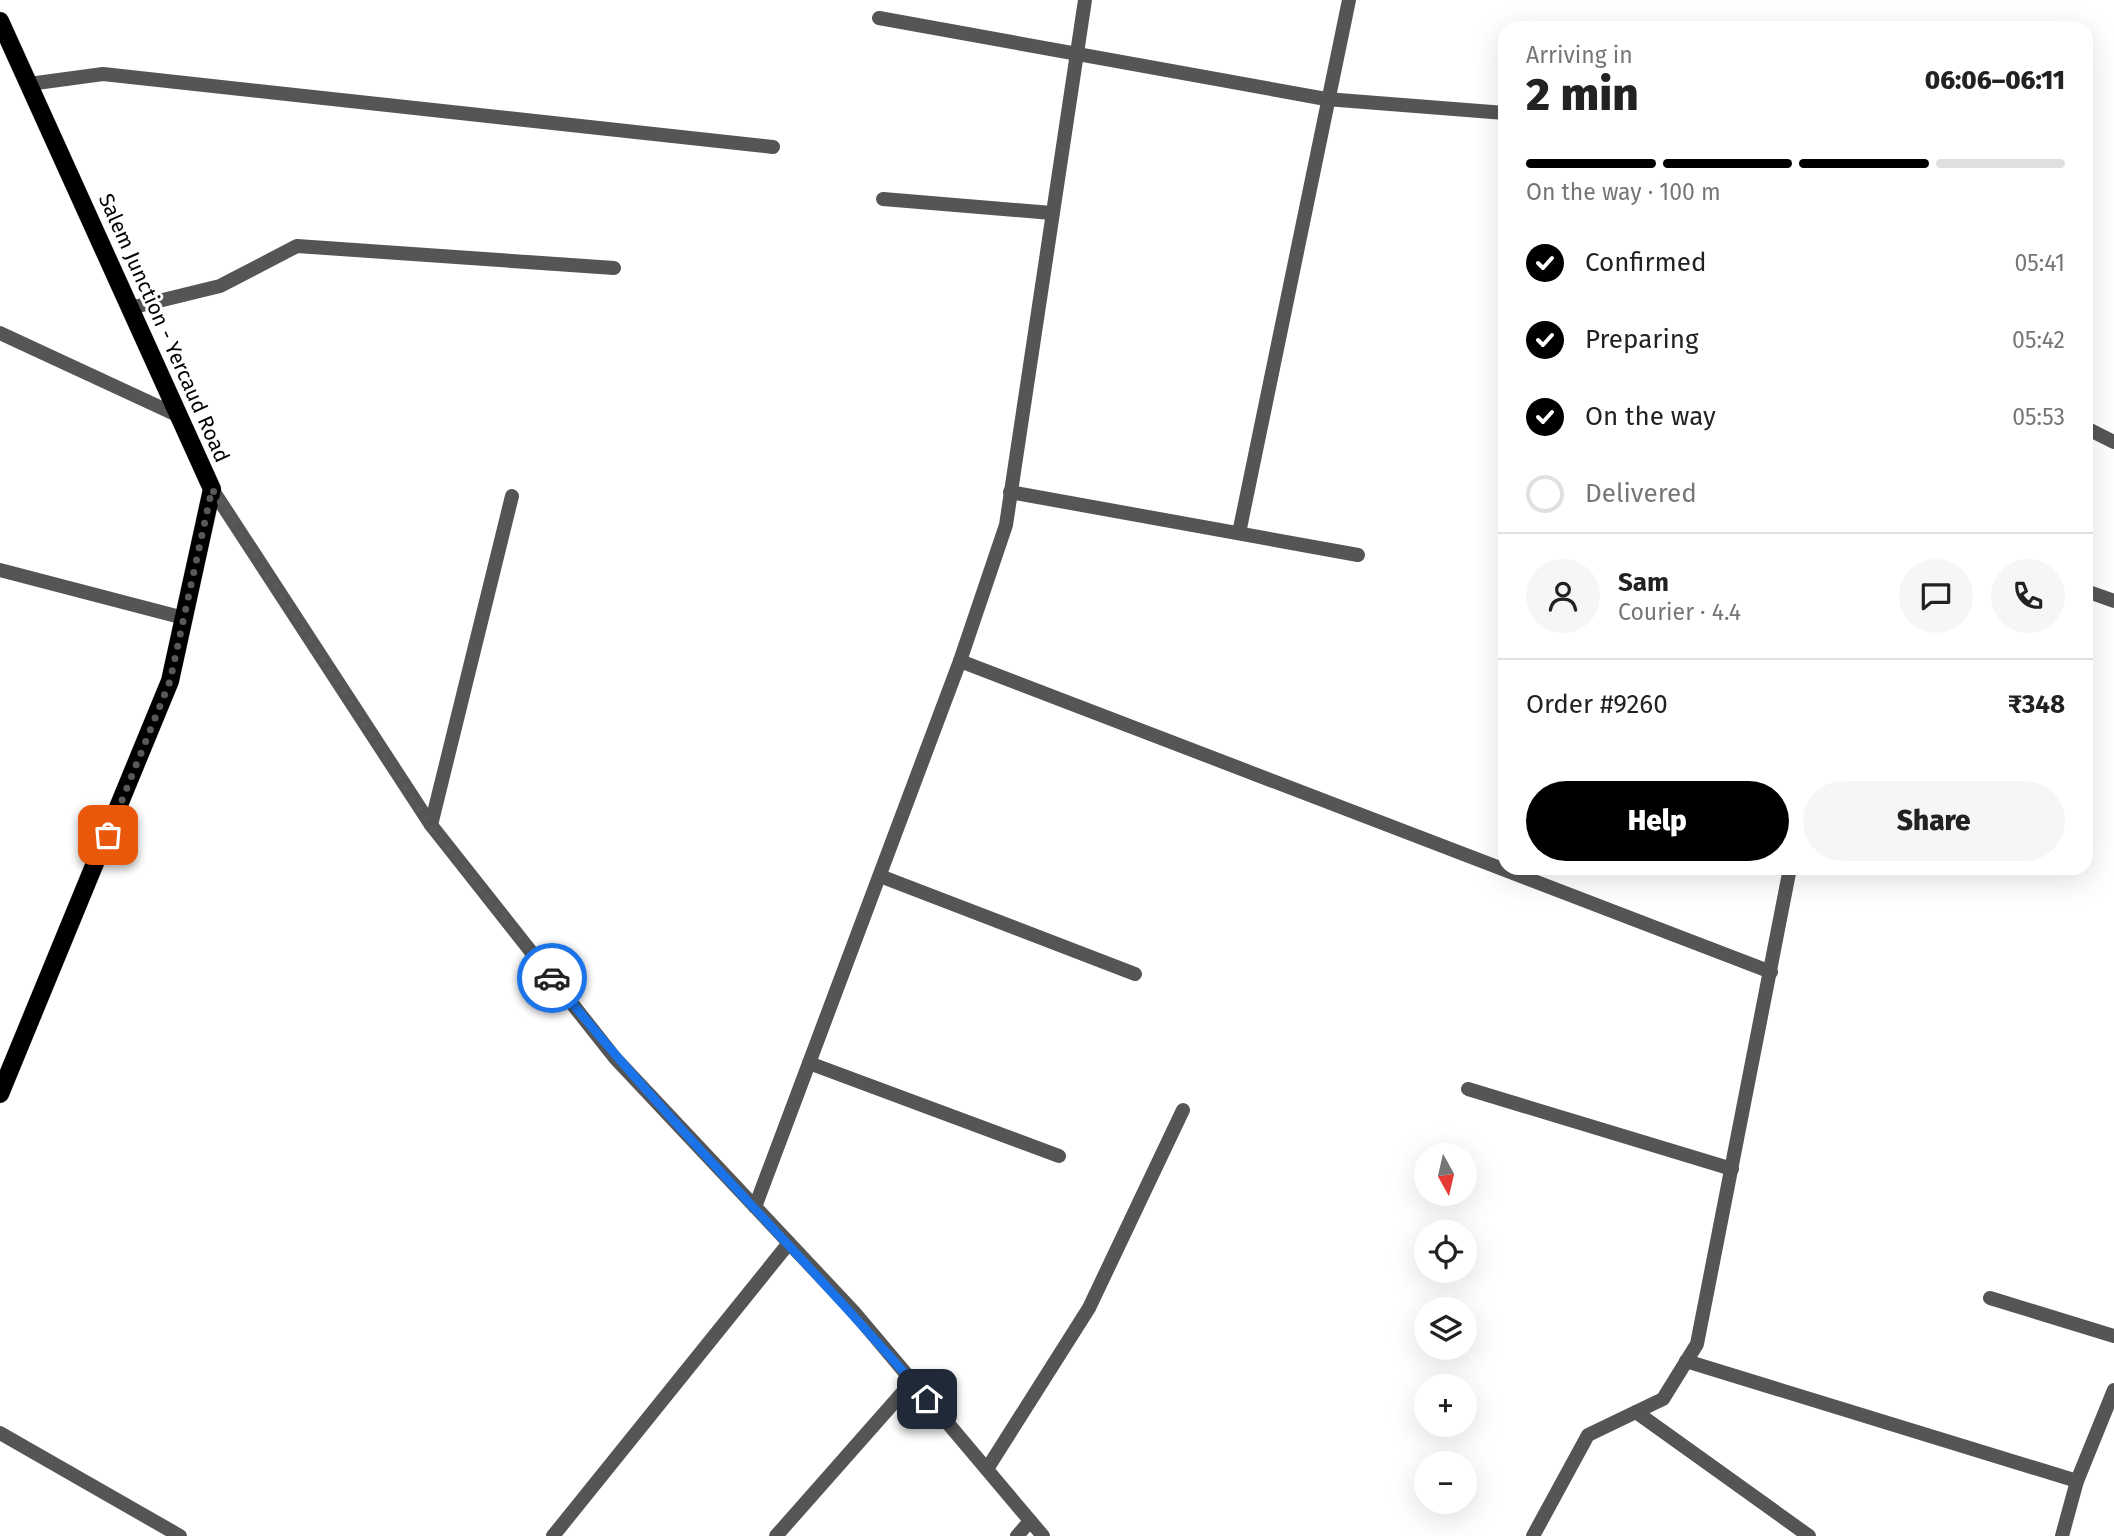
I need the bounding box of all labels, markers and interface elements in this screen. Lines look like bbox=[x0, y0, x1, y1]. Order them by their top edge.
text: Arriving in bbox=[1526, 41, 1633, 69]
text: 06:06–06:11 bbox=[1925, 65, 2065, 96]
text: 2 min bbox=[1526, 67, 1639, 122]
text: On the way · 100 m bbox=[1526, 178, 1721, 206]
street label: Salem Junction - Yercaud Road bbox=[93, 190, 235, 466]
icon: check bbox=[1526, 244, 1564, 282]
text: Confirmed bbox=[1585, 247, 1706, 278]
text: 05:41 bbox=[2014, 249, 2065, 277]
icon: check bbox=[1526, 321, 1564, 359]
text: Preparing bbox=[1585, 324, 1698, 355]
text: 05:42 bbox=[2012, 326, 2065, 354]
icon: check bbox=[1526, 398, 1564, 436]
text: On the way bbox=[1585, 401, 1716, 432]
text: 05:53 bbox=[2012, 403, 2065, 431]
text: Delivered bbox=[1585, 478, 1697, 509]
button: person bbox=[1526, 559, 1600, 633]
button: chat bbox=[1899, 559, 1973, 633]
button: phone bbox=[1991, 559, 2065, 633]
text: Sam bbox=[1618, 567, 1669, 598]
text: Courier · 4.4 bbox=[1618, 598, 1741, 626]
text: Order #9260 bbox=[1526, 689, 1668, 720]
text: ₹348 bbox=[2008, 689, 2065, 720]
button: Help bbox=[1526, 781, 1789, 861]
button: Share bbox=[1803, 781, 2065, 861]
pin bbox=[78, 805, 138, 865]
icon: bag bbox=[89, 816, 127, 854]
courier bbox=[517, 943, 587, 1013]
icon: car bbox=[533, 959, 571, 997]
north arrow bbox=[1414, 1143, 1477, 1206]
map controls bbox=[1414, 1143, 1477, 1514]
button: locate bbox=[1414, 1220, 1477, 1283]
button: layers bbox=[1414, 1297, 1477, 1360]
pin bbox=[897, 1369, 957, 1429]
button: + bbox=[1414, 1374, 1477, 1437]
icon: home bbox=[908, 1380, 946, 1418]
button: − bbox=[1414, 1451, 1477, 1514]

